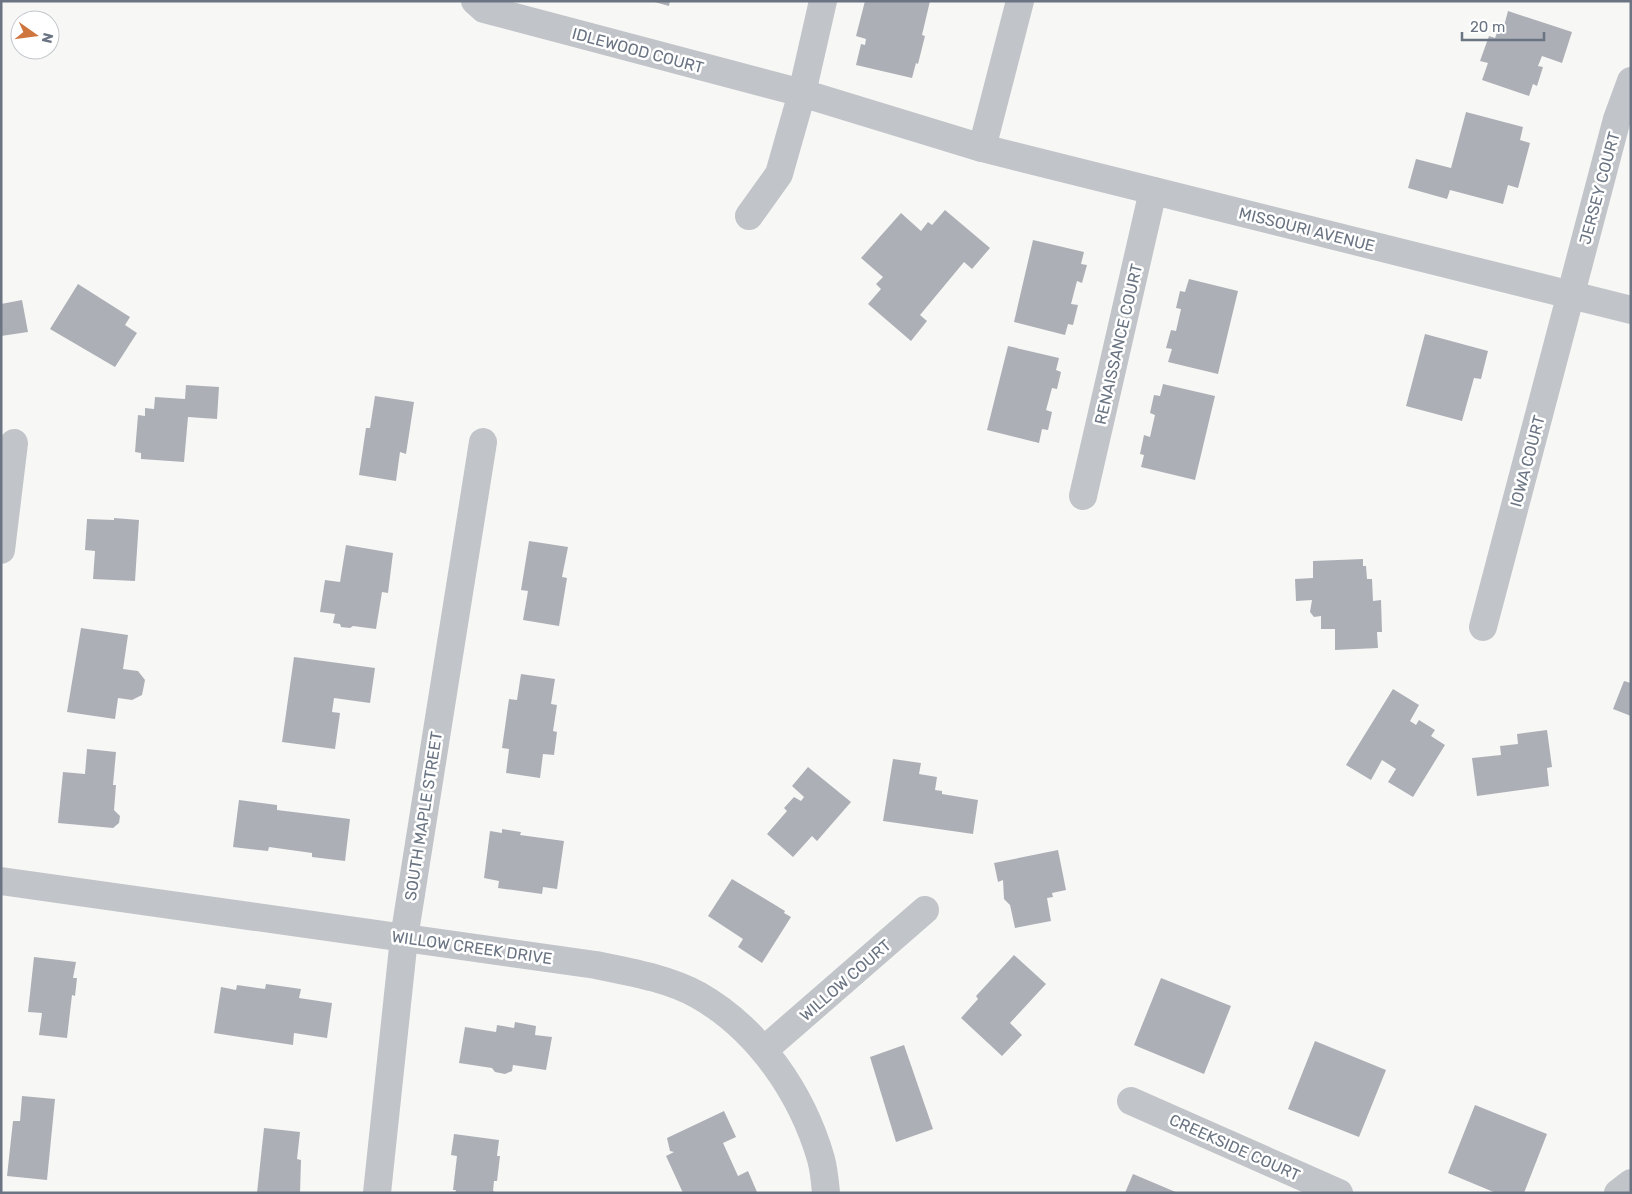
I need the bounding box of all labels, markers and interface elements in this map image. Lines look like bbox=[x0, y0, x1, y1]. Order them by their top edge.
north arrow bbox=[10, 10, 60, 60]
scale bar bbox=[1462, 10, 1544, 42]
text: 20 m bbox=[1470, 18, 1505, 36]
street label: IDLEWOOD COURT bbox=[570, 24, 706, 77]
text: N bbox=[38, 31, 57, 45]
street label: JERSEY COURT bbox=[1575, 130, 1624, 247]
street label: MISSOURI AVENUE bbox=[1237, 203, 1377, 256]
street label: RENAISSANCE COURT bbox=[1091, 262, 1146, 426]
street label: IOWA COURT bbox=[1506, 413, 1549, 509]
street label: SOUTH MAPLE STREET bbox=[401, 730, 446, 902]
street label: WILLOW CREEK DRIVE bbox=[390, 927, 554, 968]
street label: WILLOW COURT bbox=[796, 936, 895, 1025]
street label: CREEKSIDE COURT bbox=[1166, 1110, 1303, 1185]

